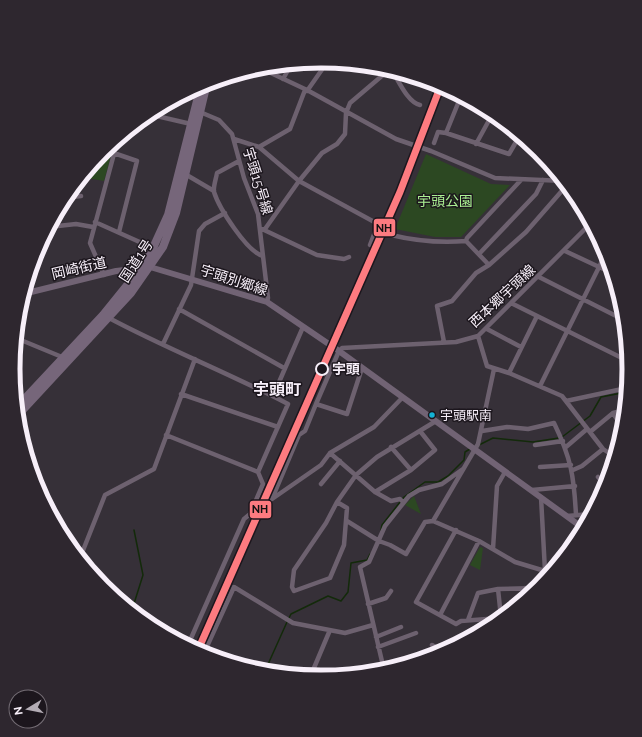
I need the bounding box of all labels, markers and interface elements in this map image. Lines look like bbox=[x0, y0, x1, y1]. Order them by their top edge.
street label: 宇頭15号線 bbox=[240, 145, 276, 217]
park label: 宇頭公園 bbox=[417, 193, 473, 209]
line badge: NH bbox=[373, 218, 396, 237]
text: NH bbox=[376, 222, 392, 235]
street label: 国道1号 bbox=[116, 237, 156, 285]
street label: 岡崎街道 bbox=[50, 254, 108, 282]
street label: 宇頭別郷線 bbox=[198, 262, 270, 298]
street label: 西本郷宇頭線 bbox=[466, 262, 538, 330]
place label: 宇頭 bbox=[332, 361, 360, 377]
marker: 宇頭 bbox=[315, 362, 329, 376]
district label: 宇頭町 bbox=[253, 380, 301, 399]
place label: 宇頭駅南 bbox=[440, 408, 492, 423]
marker: 宇頭駅南 bbox=[427, 410, 437, 420]
line badge: NH bbox=[249, 500, 272, 519]
text: NH bbox=[252, 503, 268, 516]
north arrow bbox=[8, 689, 48, 729]
text: N bbox=[12, 705, 26, 716]

